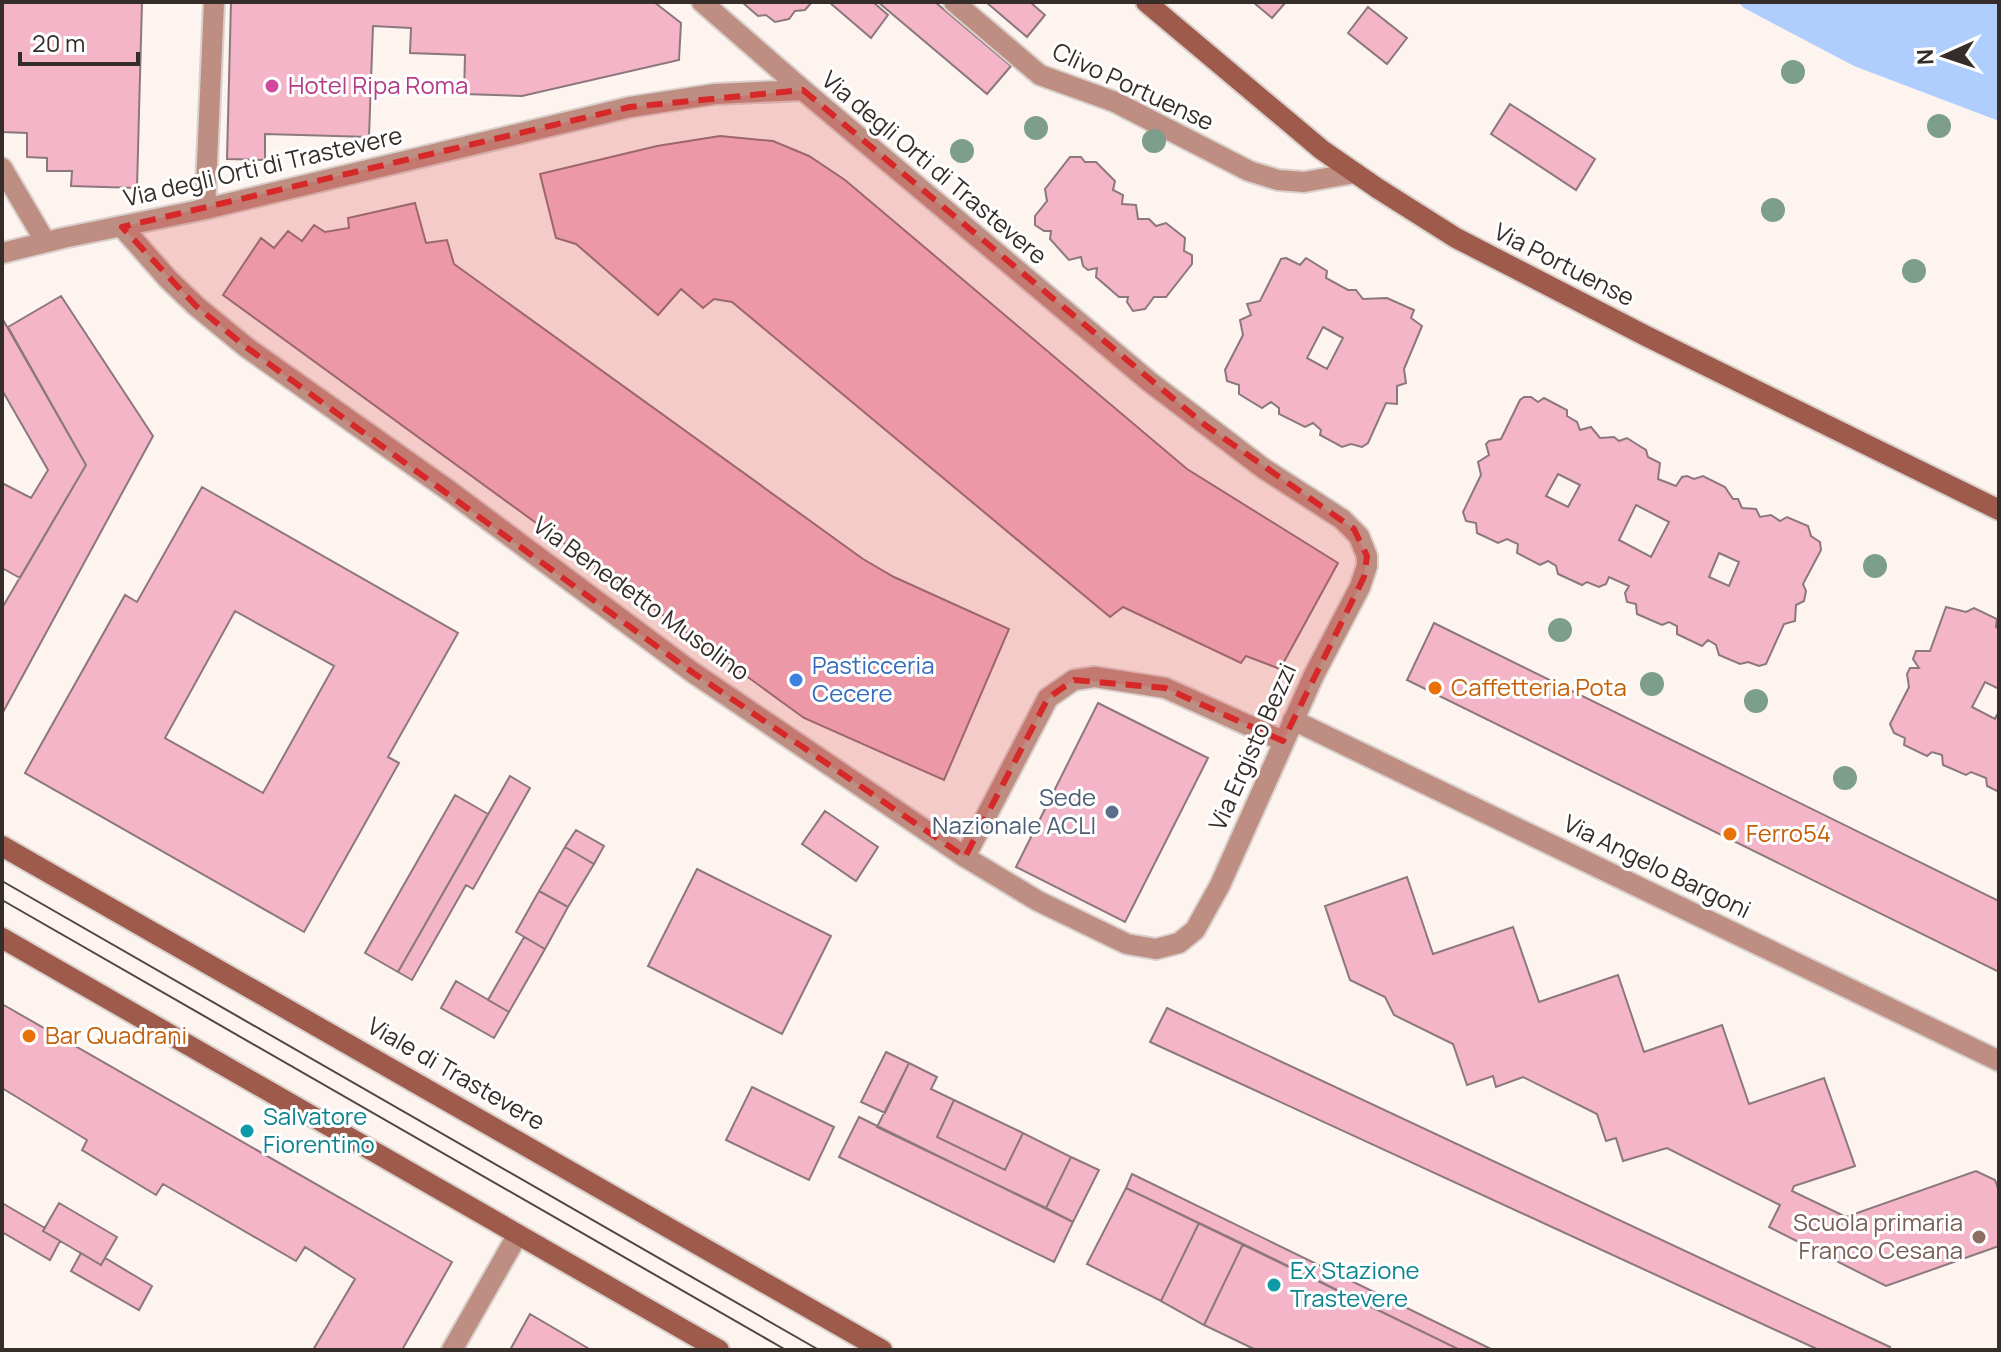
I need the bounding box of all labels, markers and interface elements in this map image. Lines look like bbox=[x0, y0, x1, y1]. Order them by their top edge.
scale bar bbox=[20, 16, 138, 66]
north arrow bbox=[1905, 16, 1985, 96]
text: 20 m bbox=[32, 26, 85, 59]
street label: Clivo Portuense bbox=[1047, 34, 1220, 138]
text: N bbox=[1910, 48, 1940, 66]
street label: Via degli Orti di Trastevere bbox=[815, 63, 1055, 271]
place label: Hotel Ripa Roma bbox=[288, 68, 468, 101]
marker: Hotel Ripa Roma bbox=[263, 77, 281, 95]
street label: Via degli Orti di Trastevere bbox=[120, 117, 405, 214]
street label: Via Portuense bbox=[1489, 214, 1641, 313]
street label: Via Benedetto Musolino bbox=[527, 508, 757, 688]
place label: Pasticceria Cecere bbox=[812, 648, 935, 709]
street label: Via Ergisto Bezzi bbox=[1200, 658, 1303, 835]
place label: Caffetteria Pota bbox=[1451, 670, 1627, 703]
marker: Pasticceria Cecere bbox=[787, 671, 805, 689]
marker: Caffetteria Pota bbox=[1426, 679, 1444, 697]
place label: Sede Nazionale ACLI bbox=[932, 780, 1096, 841]
marker: Sede Nazionale ACLI bbox=[1103, 803, 1121, 821]
street label: Via Angelo Bargoni bbox=[1559, 806, 1757, 925]
place label: Ferro54 bbox=[1746, 816, 1831, 849]
marker: Ferro54 bbox=[1721, 825, 1739, 843]
street label: Viale di Trastevere bbox=[362, 1008, 552, 1137]
place label: Bar Quadrani bbox=[45, 1018, 187, 1051]
marker: Bar Quadrani bbox=[20, 1027, 38, 1045]
place label: Salvatore Fiorentino bbox=[263, 1099, 375, 1160]
marker: Salvatore Fiorentino bbox=[238, 1122, 256, 1140]
place label: Scuola primaria Franco Cesana bbox=[1793, 1205, 1963, 1266]
marker: Scuola primaria Franco Cesana bbox=[1970, 1228, 1988, 1246]
place label: Ex Stazione Trastevere bbox=[1290, 1253, 1420, 1314]
marker: Ex Stazione Trastevere bbox=[1265, 1276, 1283, 1294]

